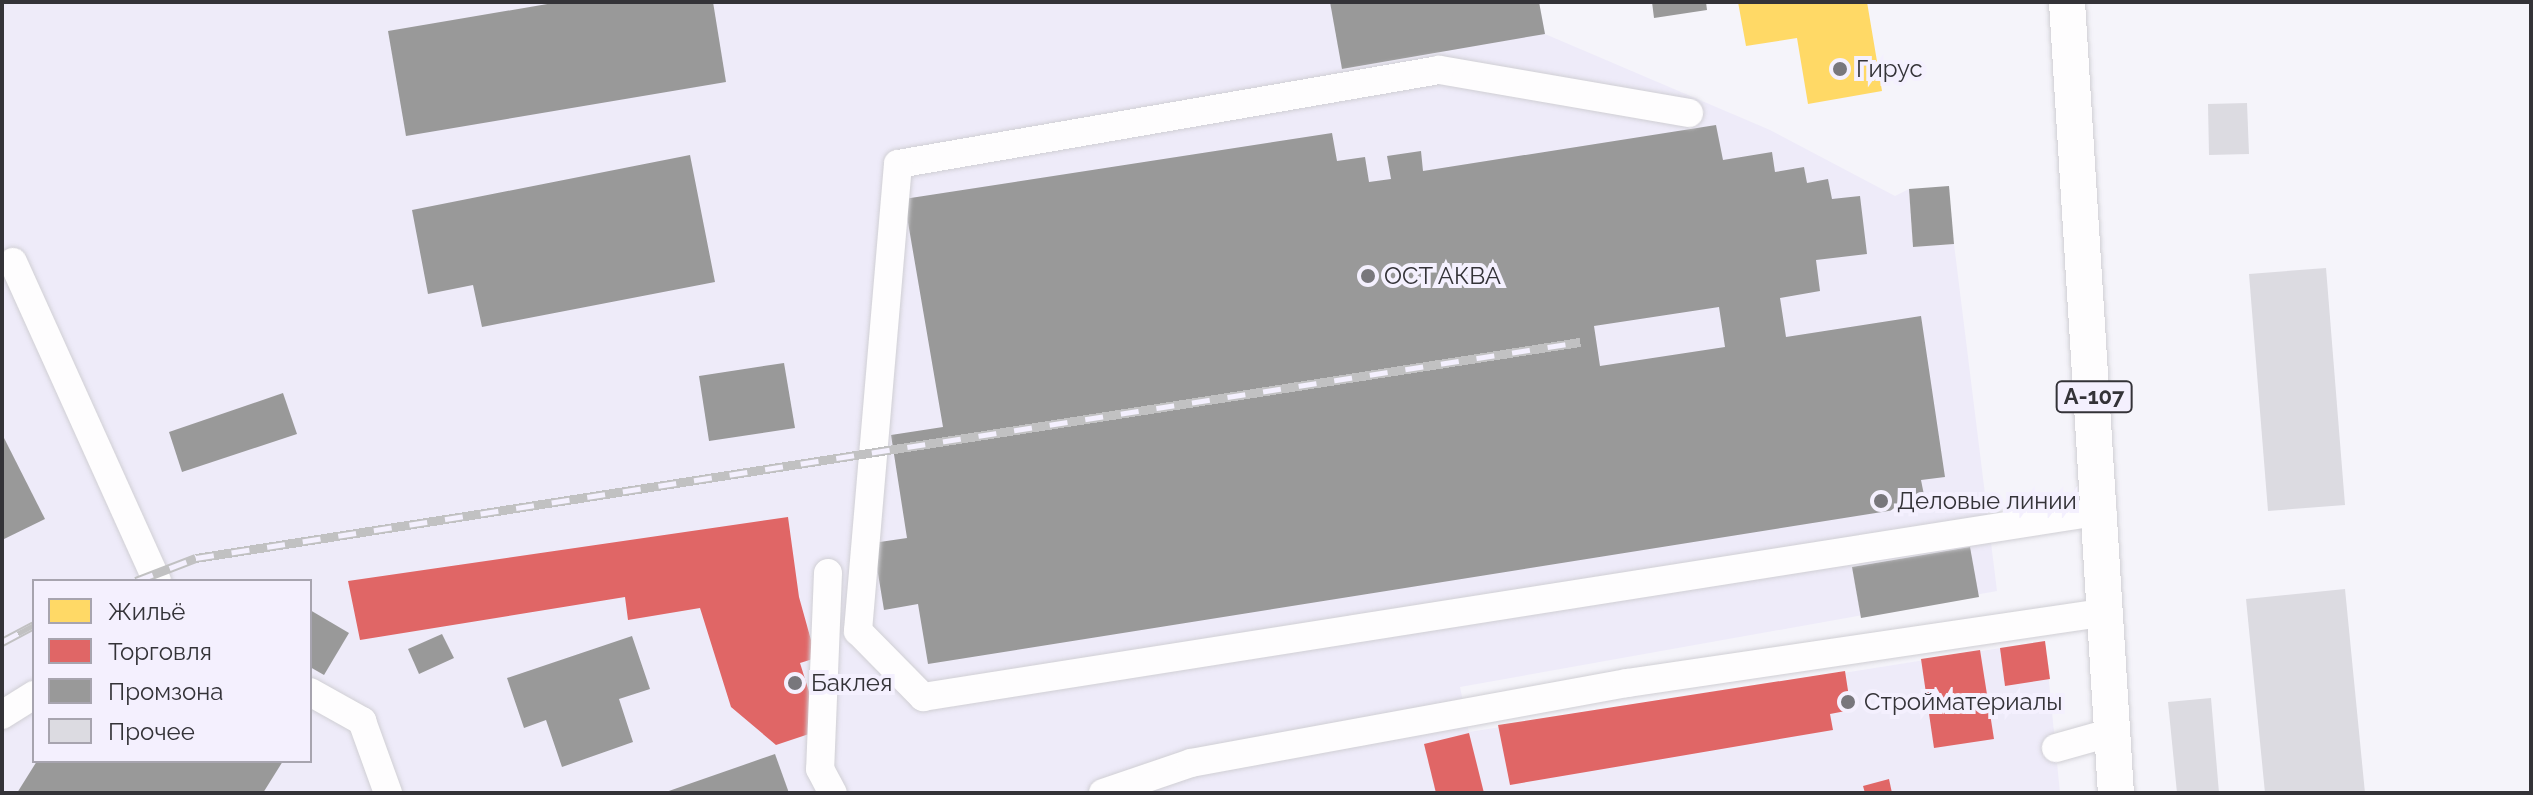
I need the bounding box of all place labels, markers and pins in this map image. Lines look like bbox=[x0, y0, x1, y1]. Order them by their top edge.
place label: Гирус bbox=[1856, 55, 1923, 83]
marker: Гирус bbox=[1831, 60, 1849, 78]
place label: ОСТ АКВА bbox=[1384, 262, 1502, 290]
marker: ОСТ АКВА bbox=[1359, 267, 1377, 285]
place label: Деловые линии bbox=[1897, 487, 2077, 515]
marker: Деловые линии bbox=[1872, 492, 1890, 510]
place label: Баклея bbox=[811, 669, 892, 697]
marker: Баклея bbox=[786, 674, 804, 692]
place label: Стройматериалы bbox=[1864, 688, 2063, 716]
marker: Стройматериалы bbox=[1839, 693, 1857, 711]

